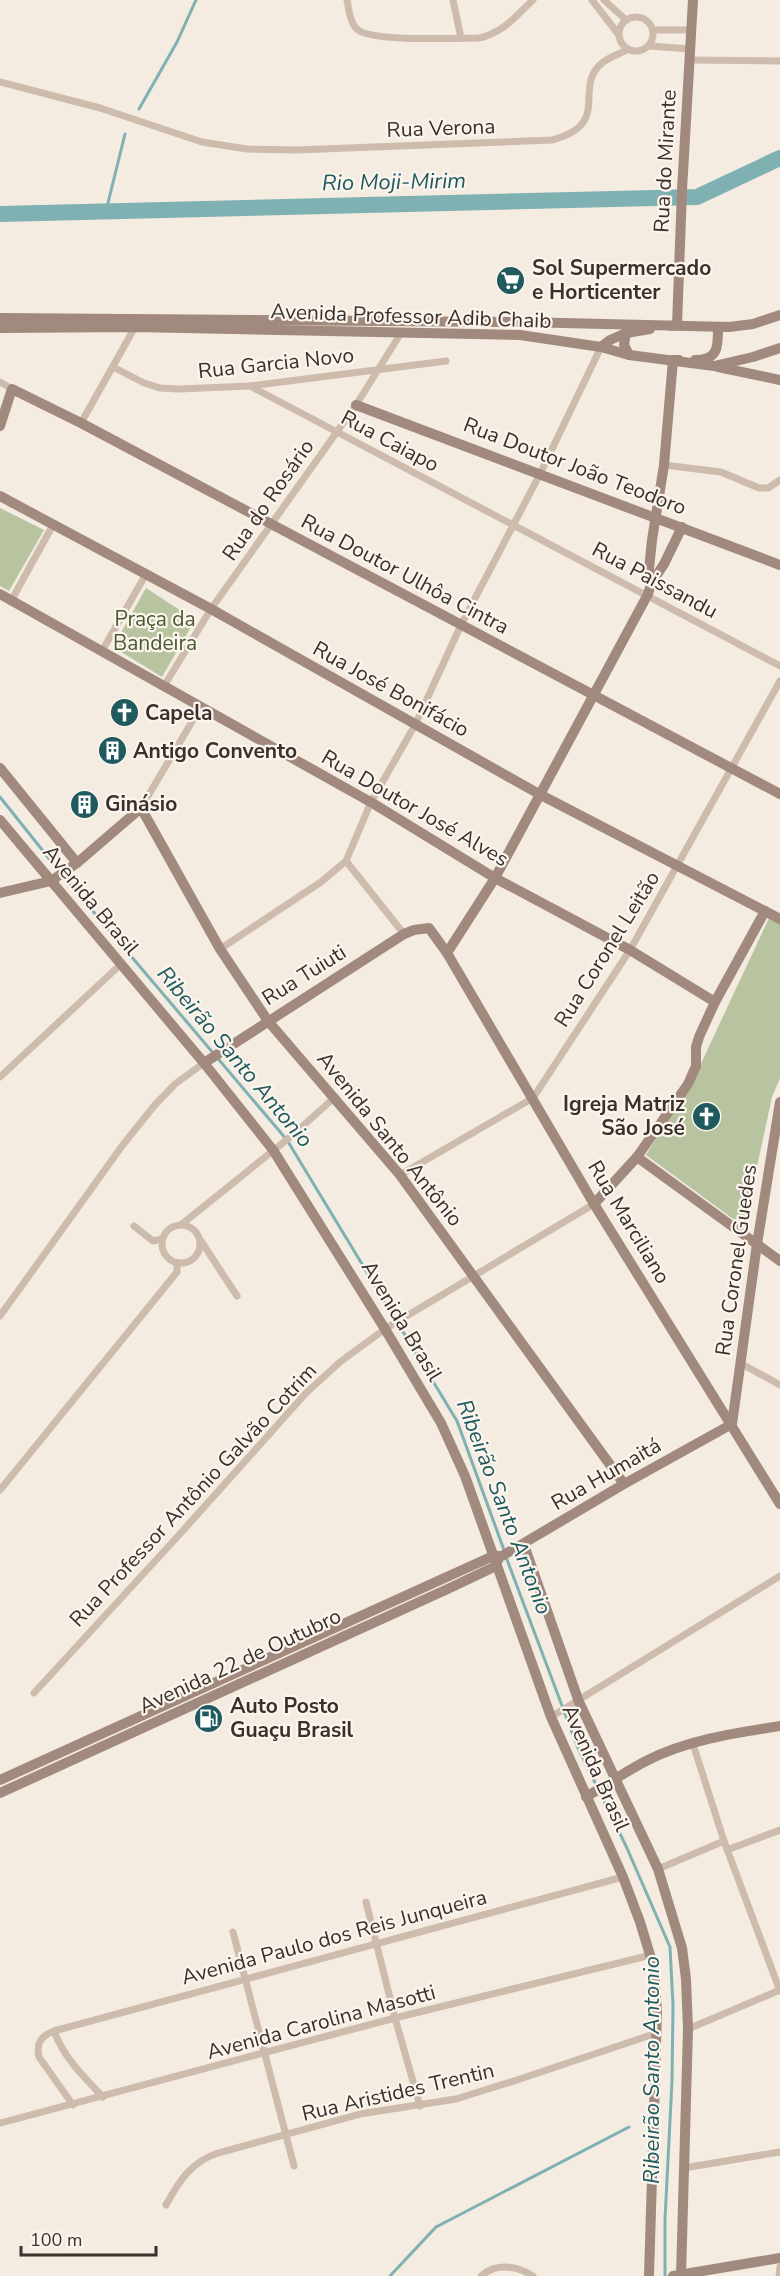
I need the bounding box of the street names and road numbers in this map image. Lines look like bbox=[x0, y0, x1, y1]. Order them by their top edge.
street label: Rua do Mirante bbox=[647, 89, 683, 233]
street label: Rua Verona bbox=[386, 112, 496, 144]
street label: Avenida Professor Adib Chaib bbox=[270, 297, 552, 335]
street label: Rua Garcia Novo bbox=[197, 341, 355, 385]
street label: Rua Caiapo bbox=[336, 403, 444, 479]
street label: Rua Doutor João Teodoro bbox=[459, 411, 691, 521]
street label: Rua do Rosário bbox=[216, 434, 320, 566]
street label: Rua Doutor Ulhôa Cintra bbox=[296, 507, 514, 641]
street label: Rua Paissandu bbox=[587, 535, 723, 625]
street label: Rua José Bonifácio bbox=[308, 634, 474, 744]
street label: Rua Doutor José Alves bbox=[316, 743, 514, 873]
street label: Avenida Brasil bbox=[37, 839, 146, 962]
street label: Rua Coronel Leitão bbox=[548, 866, 666, 1032]
street label: Rua Tuiuti bbox=[257, 938, 351, 1012]
street label: Avenida Santo Antônio bbox=[311, 1046, 469, 1232]
street label: Rua Marciliano bbox=[581, 1155, 677, 1289]
street label: Rua Coronel Guedes bbox=[709, 1163, 763, 1357]
street label: Avenida Brasil bbox=[355, 1255, 449, 1387]
street label: Rua Professor Antônio Galvão Cotrim bbox=[63, 1357, 323, 1633]
street label: Rua Humaitá bbox=[546, 1431, 666, 1517]
street label: Avenida 22 de Outubro bbox=[134, 1602, 346, 1720]
street label: Avenida Brasil bbox=[556, 1700, 637, 1837]
street label: Avenida Paulo dos Reis Junqueira bbox=[178, 1883, 490, 1991]
street label: Avenida Carolina Masotti bbox=[204, 1978, 438, 2066]
street label: Rua Aristides Trentin bbox=[299, 2056, 497, 2128]

